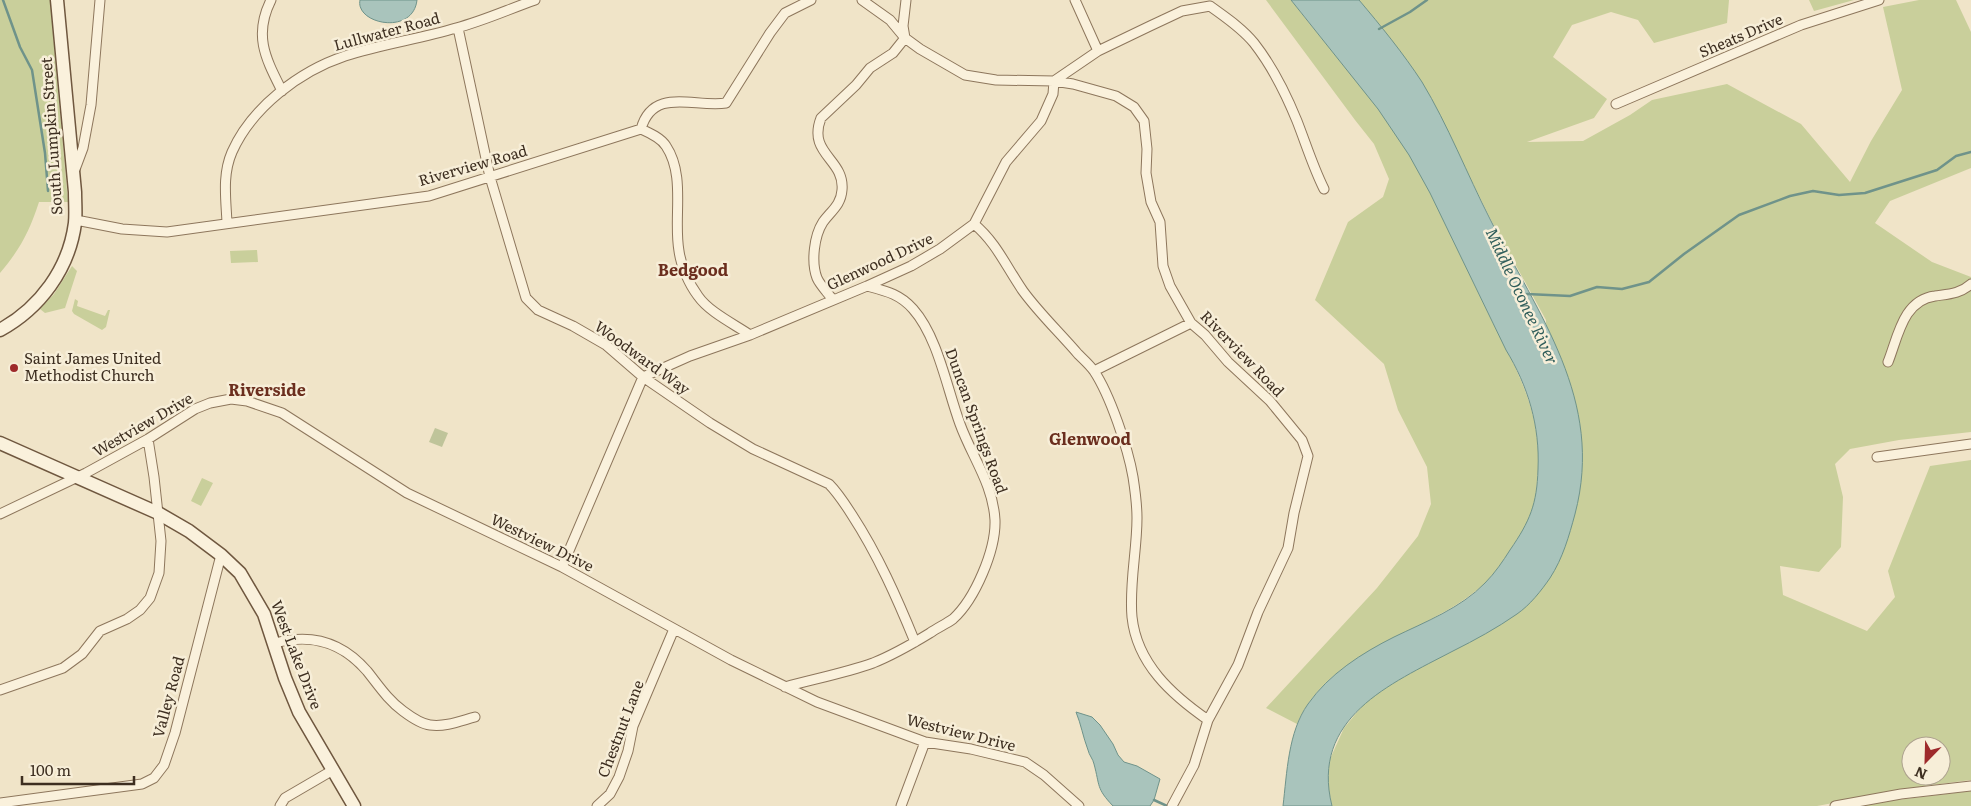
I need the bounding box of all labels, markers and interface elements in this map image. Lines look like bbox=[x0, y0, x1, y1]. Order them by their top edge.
street label: Lullwater Road bbox=[331, 5, 442, 56]
street label: Sheats Drive bbox=[1695, 7, 1786, 63]
street label: South Lumpkin Street bbox=[34, 57, 67, 216]
street label: Riverview Road bbox=[415, 138, 530, 191]
water label: Middle Oconee River bbox=[1481, 223, 1565, 368]
street label: Glenwood Drive bbox=[822, 226, 937, 295]
district label: Bedgood bbox=[658, 257, 729, 281]
street label: Riverview Road bbox=[1196, 305, 1290, 401]
street label: Woodward Way bbox=[590, 314, 696, 400]
street label: Duncan Springs Road bbox=[940, 344, 1014, 497]
place label: Saint James United Methodist Church bbox=[24, 346, 161, 386]
marker: Saint James United Methodist Church bbox=[8, 362, 20, 374]
district label: Riverside bbox=[228, 377, 306, 401]
street label: Westview Drive bbox=[88, 386, 197, 462]
district label: Glenwood bbox=[1049, 426, 1131, 450]
street label: Westview Drive bbox=[487, 507, 598, 577]
street label: West Lake Drive bbox=[266, 597, 329, 713]
street label: Valley Road bbox=[146, 653, 189, 740]
street label: Chestnut Lane bbox=[590, 676, 649, 781]
street label: Westview Drive bbox=[904, 707, 1019, 756]
north arrow bbox=[1901, 736, 1951, 786]
scale bar bbox=[22, 754, 135, 786]
text: 100 m bbox=[30, 758, 71, 781]
text: N bbox=[1911, 762, 1930, 785]

